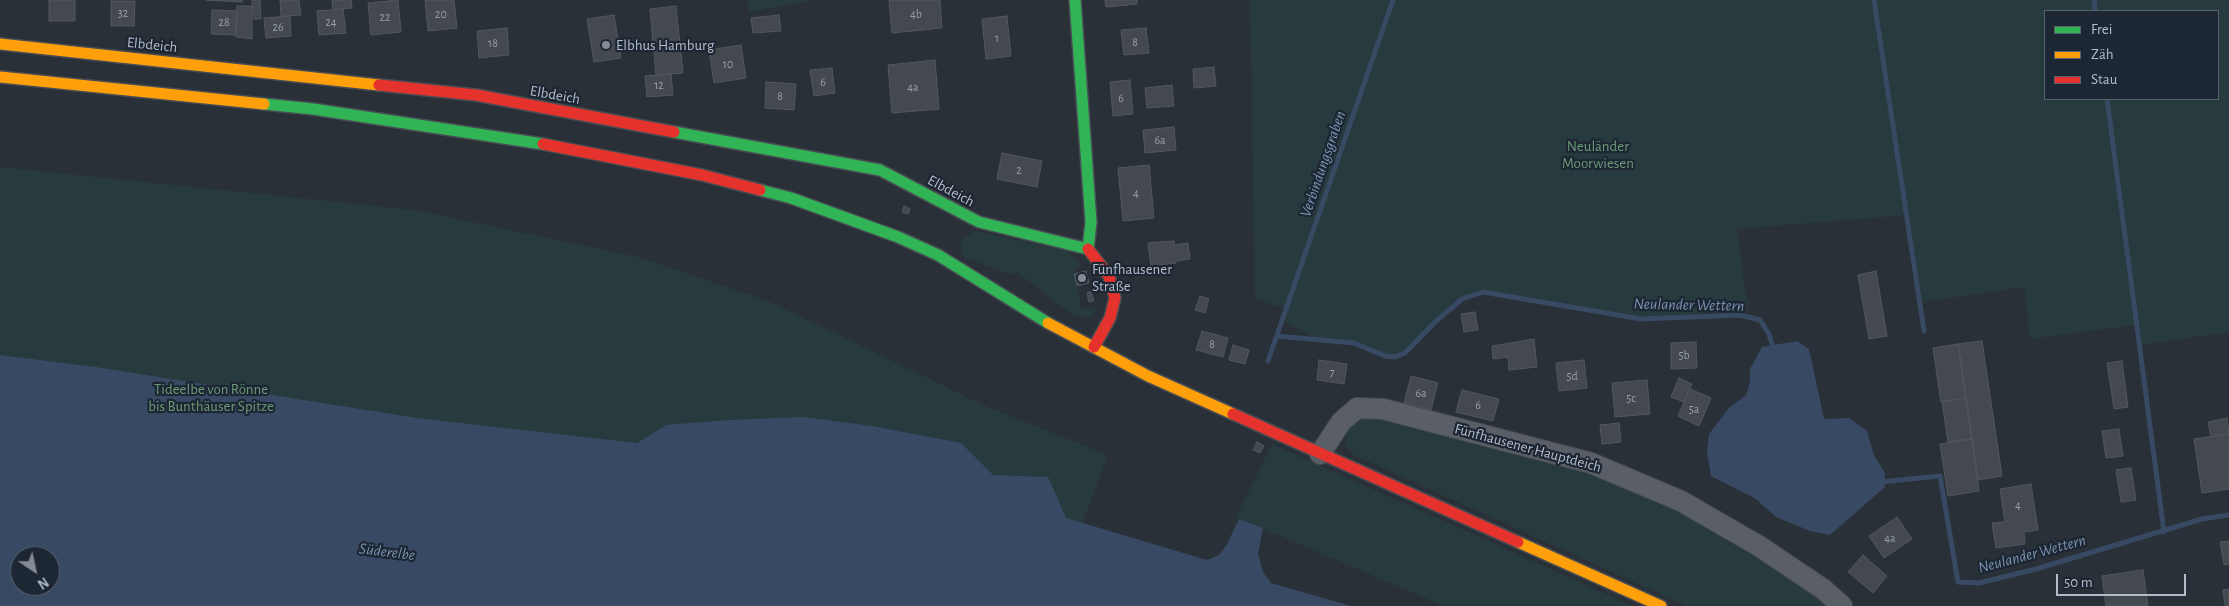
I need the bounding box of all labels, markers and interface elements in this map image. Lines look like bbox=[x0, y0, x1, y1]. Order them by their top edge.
house number: 32 bbox=[118, 6, 128, 20]
house number: 20 bbox=[435, 7, 447, 21]
house number: 4b bbox=[910, 7, 922, 21]
house number: 22 bbox=[380, 10, 390, 24]
legend bbox=[2044, 10, 2219, 100]
house number: 28 bbox=[218, 15, 230, 29]
house number: 24 bbox=[325, 15, 337, 29]
house number: 26 bbox=[272, 20, 284, 34]
text: Frei bbox=[2091, 22, 2112, 37]
house number: 1 bbox=[995, 31, 999, 45]
street label: Elbdeich bbox=[126, 33, 178, 57]
house number: 8 bbox=[1132, 35, 1138, 49]
house number: 18 bbox=[488, 36, 498, 50]
place label: Elbhus Hamburg bbox=[616, 36, 714, 54]
marker: Elbhus Hamburg bbox=[600, 39, 612, 51]
text: Zäh bbox=[2091, 47, 2114, 62]
house number: 10 bbox=[723, 57, 733, 71]
text: Stau bbox=[2091, 72, 2117, 87]
house number: 6 bbox=[820, 75, 826, 89]
house number: 12 bbox=[654, 78, 664, 92]
house number: 4a bbox=[907, 80, 919, 94]
street label: Elbdeich bbox=[529, 82, 581, 108]
house number: 8 bbox=[777, 89, 783, 103]
house number: 6 bbox=[1118, 91, 1124, 105]
water label: Verbindungsgraben bbox=[1296, 108, 1350, 220]
house number: 6a bbox=[1154, 133, 1166, 147]
park label: Neuländer Moorwiesen bbox=[1562, 137, 1634, 172]
house number: 2 bbox=[1016, 163, 1022, 177]
street label: Elbdeich bbox=[924, 171, 978, 211]
house number: 4 bbox=[1133, 186, 1139, 200]
place label: Fünfhausener Straße bbox=[1092, 260, 1172, 295]
marker: Fünfhausener Straße bbox=[1076, 272, 1088, 284]
water label: Neulander Wettern bbox=[1633, 294, 1745, 316]
house number: 8 bbox=[1209, 337, 1215, 351]
house number: 5b bbox=[1678, 348, 1690, 362]
house number: 7 bbox=[1329, 365, 1335, 379]
house number: 5d bbox=[1566, 369, 1578, 383]
park label: Tideelbe von Rönne bis Bunthäuser Spitze bbox=[148, 380, 274, 415]
house number: 6a bbox=[1415, 386, 1427, 400]
house number: 5c bbox=[1626, 391, 1636, 405]
house number: 6 bbox=[1475, 398, 1481, 412]
house number: 5a bbox=[1689, 402, 1699, 416]
street label: Fünfhausener Hauptdeich bbox=[1453, 420, 1603, 476]
house number: 4 bbox=[2015, 498, 2021, 512]
water label: Neulander Wettern bbox=[1976, 530, 2088, 578]
house number: 4a bbox=[1884, 531, 1896, 545]
water label: Süderelbe bbox=[358, 539, 416, 565]
north arrow bbox=[10, 546, 60, 596]
scale bar bbox=[2059, 564, 2189, 596]
text: N bbox=[35, 574, 51, 591]
text: 50 m bbox=[2064, 575, 2093, 590]

